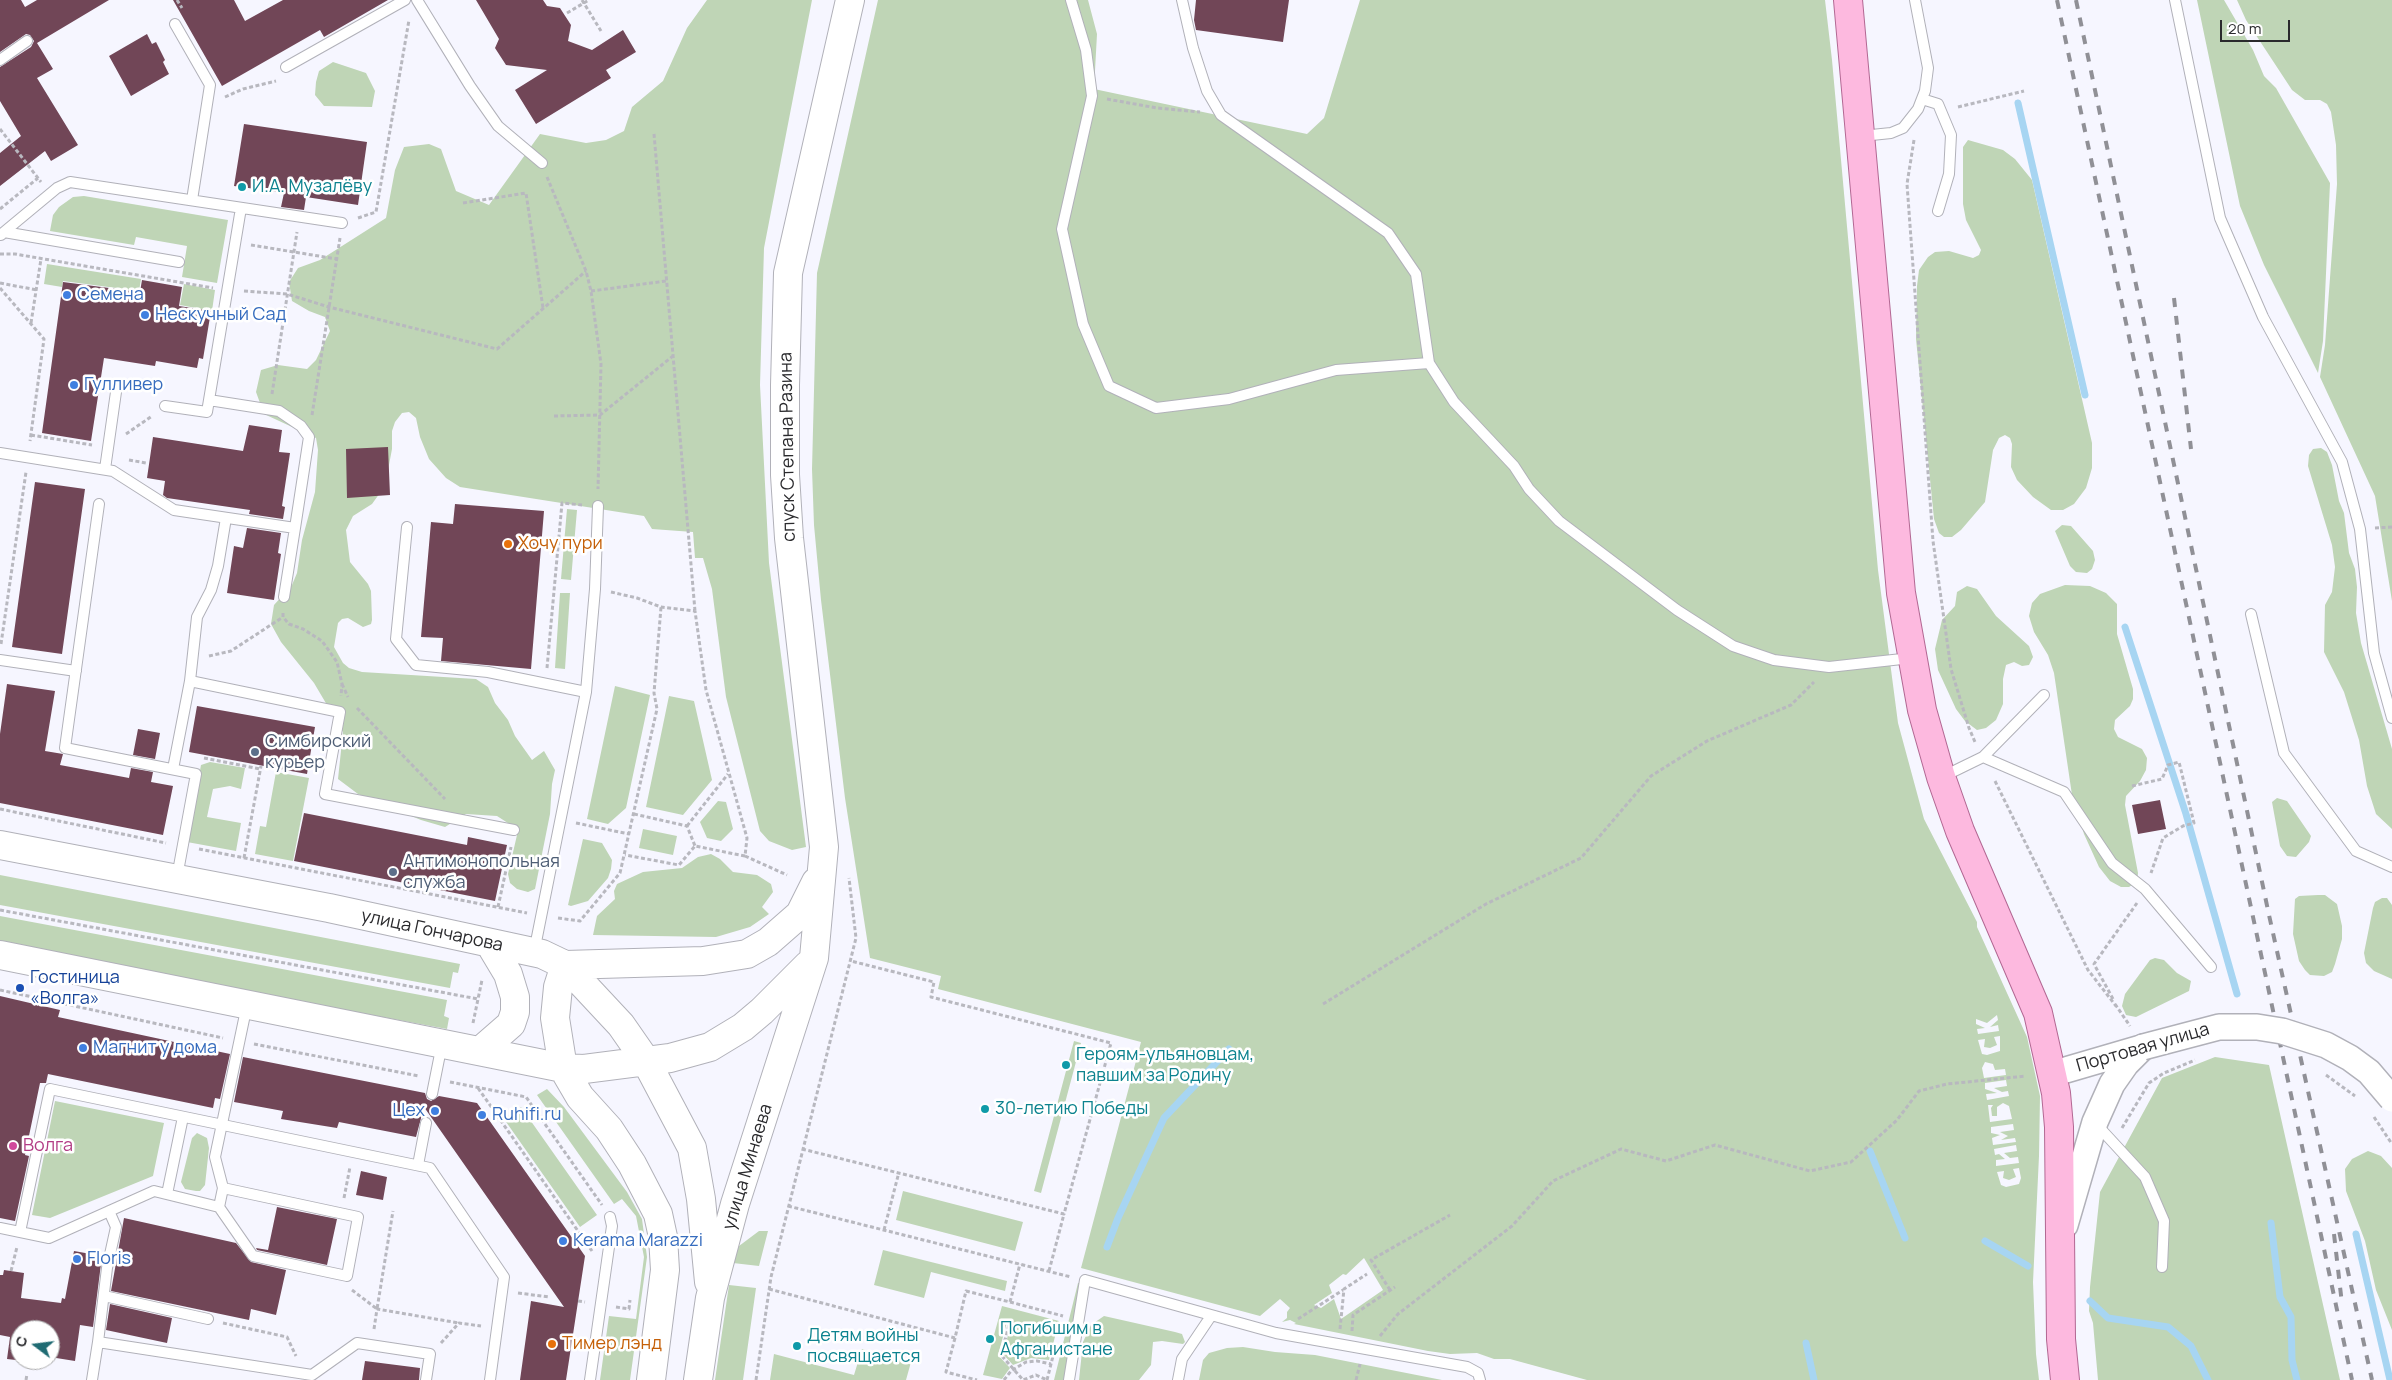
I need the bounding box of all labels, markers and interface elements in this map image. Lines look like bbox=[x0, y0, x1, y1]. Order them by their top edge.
scale bar bbox=[2222, 10, 2292, 42]
text: 20 m bbox=[2228, 18, 2261, 39]
place label: И.А. Музалёву bbox=[252, 176, 372, 198]
marker: И.А. Музалёву bbox=[236, 181, 248, 193]
place label: Семена bbox=[77, 284, 144, 306]
marker: Семена bbox=[61, 289, 73, 301]
place label: Нескучный Сад bbox=[155, 304, 286, 326]
marker: Нескучный Сад bbox=[139, 309, 151, 321]
street label: спуск Степана Разина bbox=[776, 352, 800, 542]
place label: Гулливер bbox=[84, 374, 163, 396]
marker: Гулливер bbox=[68, 379, 80, 391]
place label: Хочу пури bbox=[518, 533, 603, 555]
marker: Хочу пури bbox=[502, 538, 514, 550]
place label: Симбирский курьер bbox=[265, 731, 371, 774]
marker: Симбирский курьер bbox=[249, 746, 261, 758]
place label: Антимонопольная служба bbox=[403, 851, 560, 894]
marker: Антимонопольная служба bbox=[387, 866, 399, 878]
street label: улица Гончарова bbox=[359, 905, 505, 957]
place label: Гостиница «Волга» bbox=[30, 967, 120, 1010]
marker: Гостиница «Волга» bbox=[14, 982, 26, 994]
street label: Портовая улица bbox=[2074, 1019, 2212, 1077]
place label: Магнит у дома bbox=[93, 1037, 217, 1059]
marker: Магнит у дома bbox=[77, 1042, 89, 1054]
place label: Героям-ульяновцам, павшим за Родину bbox=[1076, 1044, 1254, 1086]
marker: Героям-ульяновцам, павшим за Родину bbox=[1060, 1059, 1072, 1071]
place label: 30-летию Победы bbox=[995, 1098, 1148, 1120]
place label: Цех bbox=[392, 1100, 425, 1122]
street label: улица Минаева bbox=[719, 1101, 777, 1233]
marker: 30-летию Победы bbox=[979, 1103, 991, 1115]
place label: Ruhifi.ru bbox=[492, 1104, 562, 1126]
marker: Цех bbox=[429, 1105, 441, 1117]
marker: Ruhifi.ru bbox=[476, 1109, 488, 1121]
place label: Волга bbox=[23, 1135, 73, 1157]
marker: Волга bbox=[7, 1140, 19, 1152]
place label: Kerama Marazzi bbox=[573, 1230, 703, 1252]
marker: Kerama Marazzi bbox=[557, 1235, 569, 1247]
place label: Floris bbox=[87, 1248, 131, 1270]
marker: Floris bbox=[71, 1253, 83, 1265]
place label: Погибшим в Афганистане bbox=[1000, 1318, 1113, 1360]
north arrow bbox=[10, 1320, 60, 1370]
place label: Детям войны посвящается bbox=[807, 1325, 920, 1368]
place label: Тимер лэнд bbox=[562, 1333, 662, 1355]
marker: Погибшим в Афганистане bbox=[984, 1333, 996, 1345]
text: С bbox=[10, 1334, 32, 1349]
marker: Тимер лэнд bbox=[546, 1338, 558, 1350]
marker: Детям войны посвящается bbox=[791, 1340, 803, 1352]

